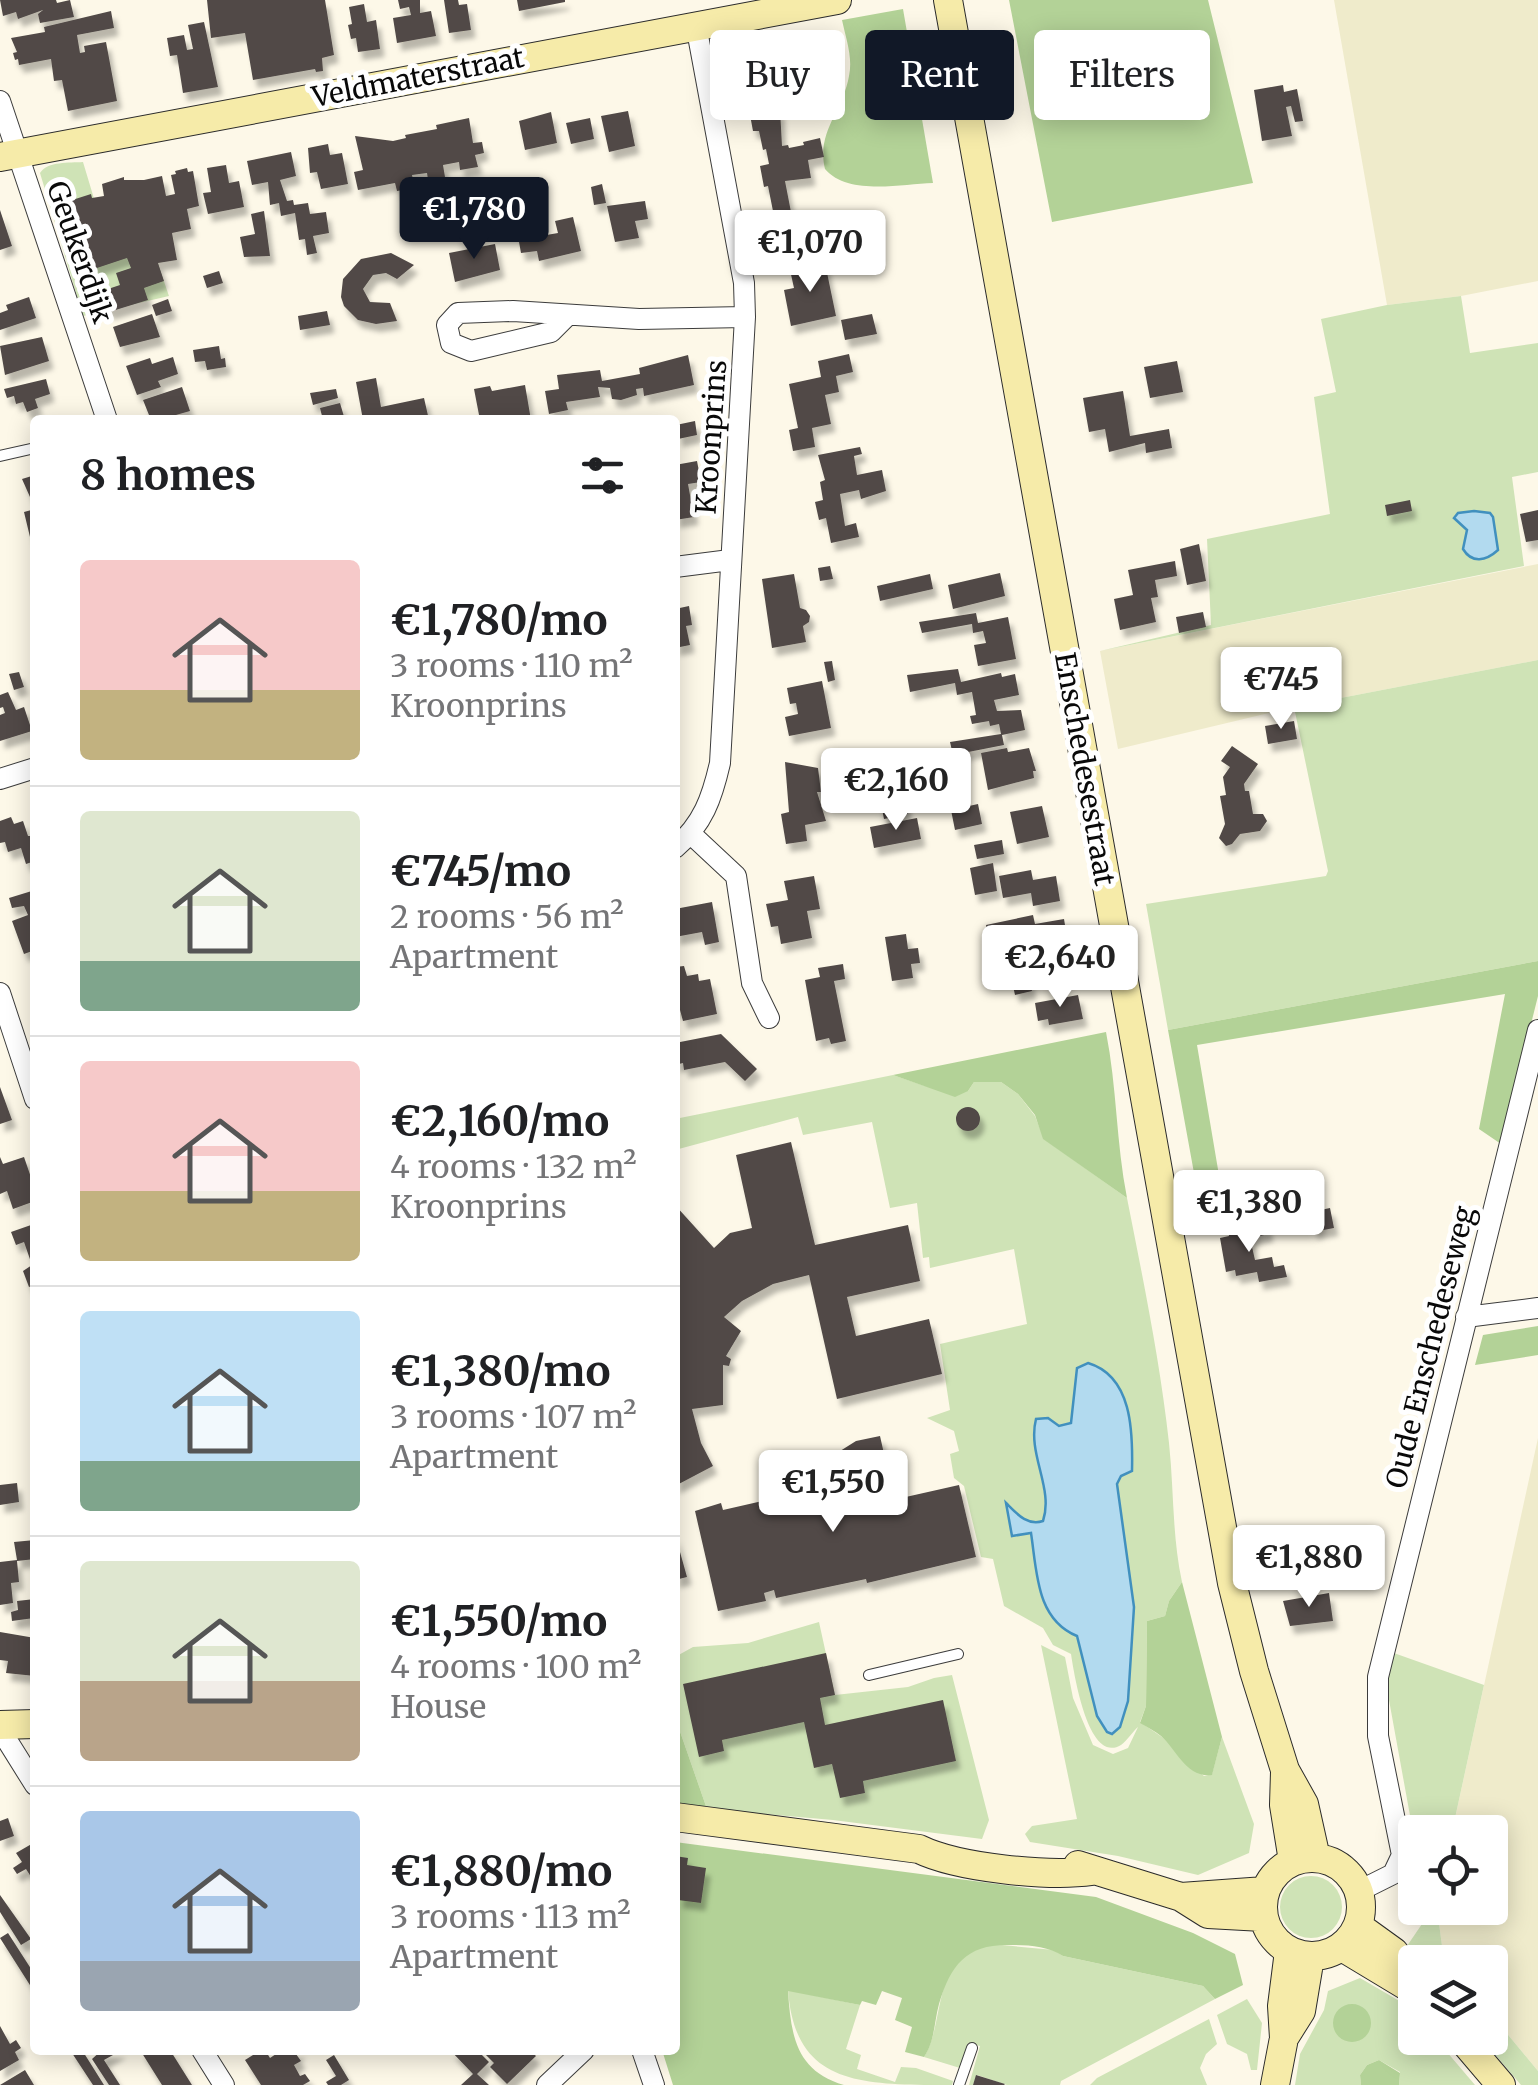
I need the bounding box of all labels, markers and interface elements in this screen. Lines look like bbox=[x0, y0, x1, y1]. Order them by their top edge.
chip: Buy bbox=[710, 30, 845, 120]
chip: Rent bbox=[865, 30, 1014, 120]
chip: Filters bbox=[1034, 30, 1210, 120]
street label: Veldmaterstraat bbox=[308, 39, 527, 115]
street label: Geukerdijk bbox=[39, 176, 121, 328]
pin: €1,780 bbox=[393, 177, 555, 262]
text: €1,780 bbox=[422, 189, 526, 229]
pin: €1,070 bbox=[729, 210, 891, 295]
text: €1,070 bbox=[757, 222, 863, 262]
street label: Kroonprins bbox=[688, 359, 734, 515]
icon: filters bbox=[575, 448, 630, 503]
text: 8 homes bbox=[80, 449, 256, 501]
text: €1,780/mo bbox=[390, 594, 608, 646]
icon: home bbox=[160, 600, 280, 720]
text: 3 rooms · 110 m² bbox=[390, 646, 633, 686]
pin: €745 bbox=[1222, 647, 1340, 732]
street label: Enschedesestraat bbox=[1047, 650, 1123, 888]
text: €745 bbox=[1243, 659, 1319, 699]
text: Kroonprins bbox=[390, 686, 567, 726]
pin: €2,160 bbox=[815, 748, 977, 833]
text: €2,160 bbox=[843, 760, 949, 800]
text: €745/mo bbox=[390, 845, 571, 897]
icon: home bbox=[160, 851, 280, 971]
text: 2 rooms · 56 m² bbox=[390, 897, 624, 937]
pin: €2,640 bbox=[979, 925, 1141, 1010]
text: Apartment bbox=[390, 937, 558, 977]
text: €2,640 bbox=[1004, 937, 1116, 977]
text: €2,160/mo bbox=[390, 1095, 609, 1147]
icon: home bbox=[160, 1101, 280, 1221]
text: 4 rooms · 132 m² bbox=[390, 1147, 637, 1187]
pin: €1,380 bbox=[1168, 1170, 1330, 1255]
text: €1,380 bbox=[1195, 1182, 1303, 1222]
text: Kroonprins bbox=[390, 1187, 567, 1227]
street label: Oude Enschedeseweg bbox=[1378, 1202, 1482, 1492]
text: €1,380/mo bbox=[390, 1345, 611, 1397]
icon: home bbox=[160, 1351, 280, 1471]
text: 3 rooms · 107 m² bbox=[390, 1397, 637, 1437]
text: Apartment bbox=[390, 1437, 558, 1477]
pin: €1,550 bbox=[752, 1450, 914, 1535]
text: €1,550 bbox=[781, 1462, 885, 1502]
pin: €1,880 bbox=[1228, 1525, 1390, 1610]
text: €1,880 bbox=[1255, 1537, 1363, 1577]
text: €1,550/mo bbox=[390, 1595, 607, 1647]
icon: home bbox=[160, 1601, 280, 1721]
text: 4 rooms · 100 m² bbox=[390, 1647, 641, 1687]
text: House bbox=[390, 1687, 486, 1727]
map controls bbox=[1398, 1815, 1508, 2055]
button: locate bbox=[1398, 1815, 1508, 1925]
text: €1,880/mo bbox=[390, 1845, 612, 1897]
icon: home bbox=[160, 1851, 280, 1971]
text: 3 rooms · 113 m² bbox=[390, 1897, 631, 1937]
text: Apartment bbox=[390, 1937, 558, 1977]
button: layers bbox=[1398, 1945, 1508, 2055]

